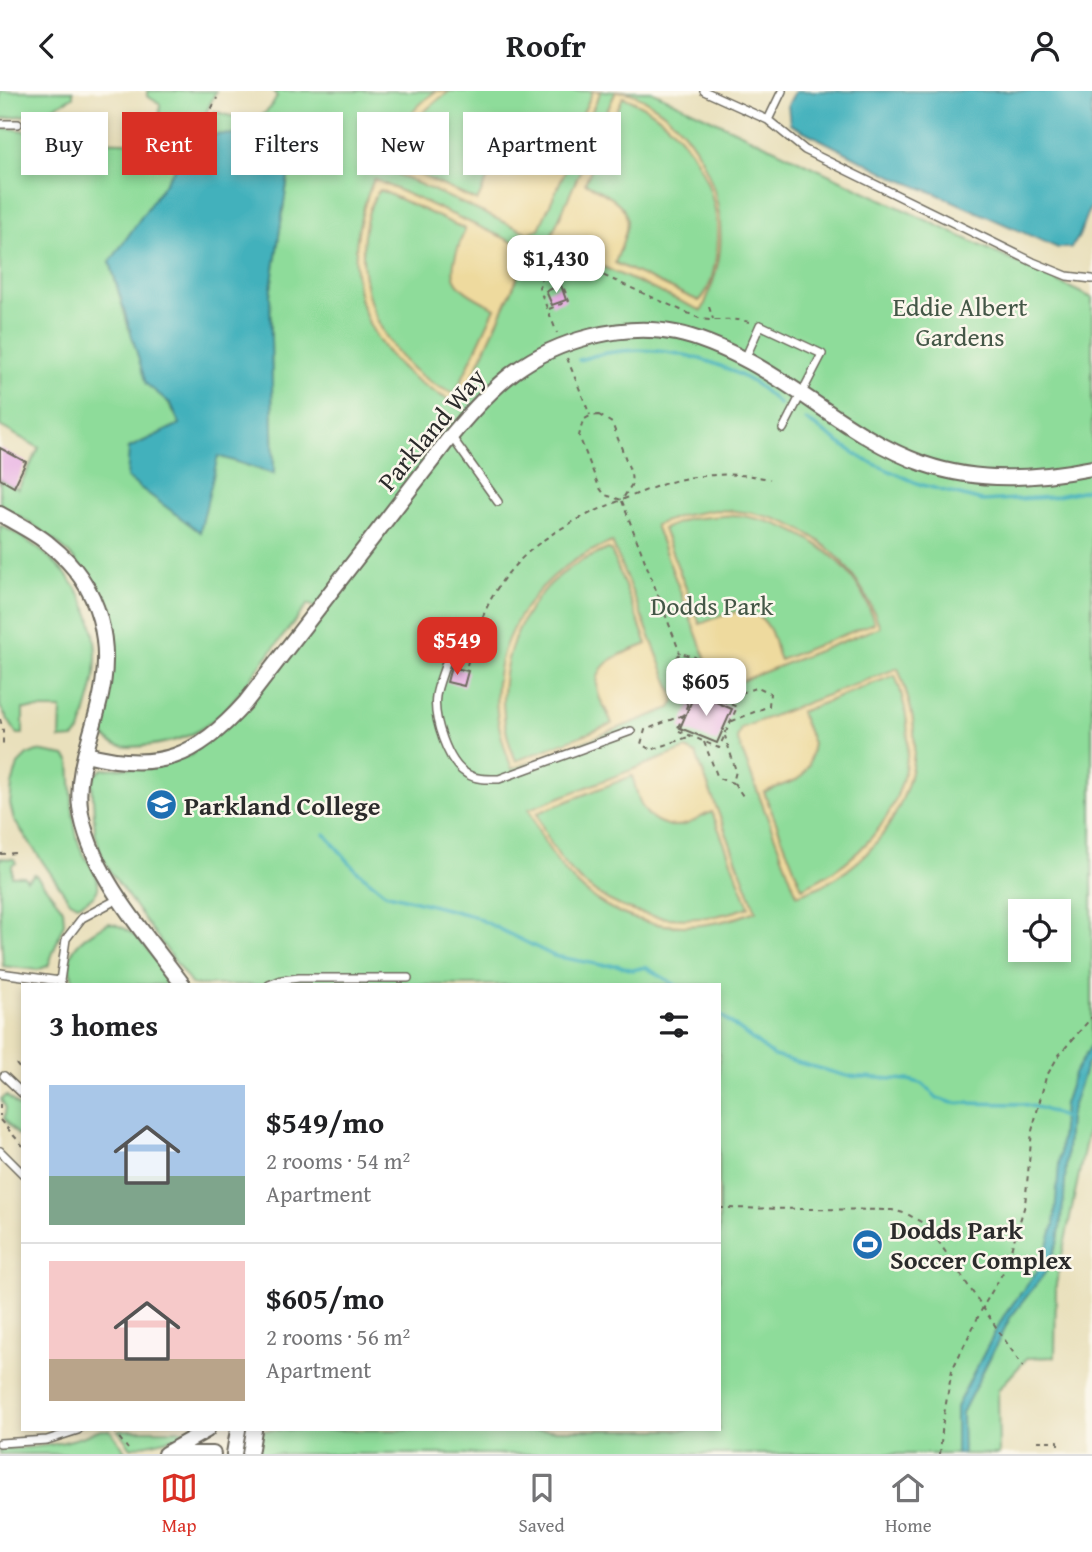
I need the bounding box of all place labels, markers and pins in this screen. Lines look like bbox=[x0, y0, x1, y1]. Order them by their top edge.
pin: $1,430 bbox=[499, 235, 613, 295]
pin: $549 bbox=[416, 617, 498, 677]
pin: $605 bbox=[665, 659, 747, 718]
place label: Parkland College bbox=[184, 786, 381, 825]
school or university icon: Parkland College bbox=[144, 788, 178, 822]
place label: Dodds Park Soccer Complex bbox=[890, 1210, 1072, 1279]
sports icon: Dodds Park Soccer Complex bbox=[850, 1227, 884, 1261]

